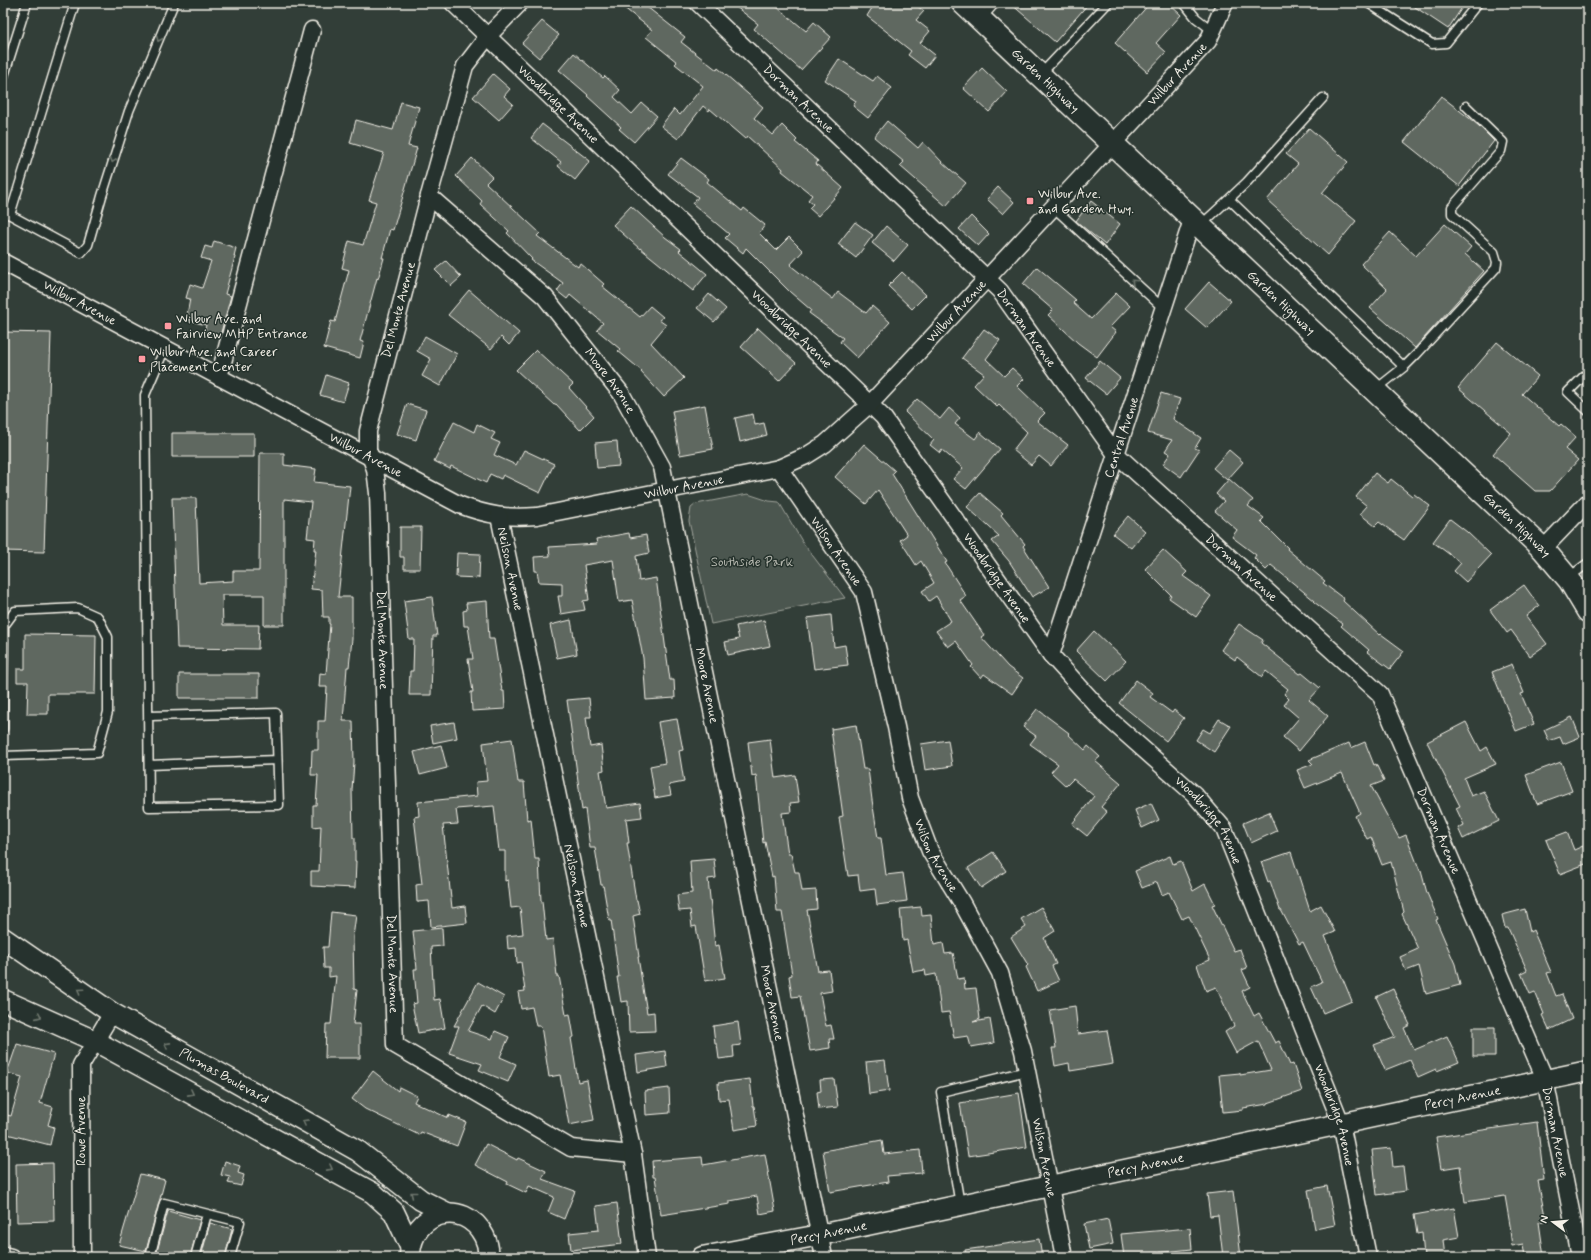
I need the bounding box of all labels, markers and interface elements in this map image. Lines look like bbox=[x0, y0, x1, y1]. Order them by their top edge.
one-way arrow bbox=[156, 35, 164, 42]
street label: Wilbur Avenue bbox=[1144, 39, 1211, 109]
street label: Garden Highway bbox=[1008, 44, 1083, 117]
street label: Woodbridge Avenue bbox=[514, 61, 602, 147]
street label: Dorman Avenue bbox=[759, 61, 838, 137]
one-way arrow bbox=[109, 157, 118, 164]
place label: Wilbur Ave. and Garden Hwy. bbox=[1038, 186, 1134, 218]
marker: Wilbur Ave. and Garden Hwy. bbox=[1025, 196, 1035, 206]
street label: Del Monte Avenue bbox=[378, 260, 420, 360]
street label: Garden Highway bbox=[1244, 266, 1319, 339]
street label: Wilbur Avenue bbox=[40, 276, 120, 329]
street label: Wilbur Avenue bbox=[923, 276, 990, 347]
one-way arrow bbox=[1131, 279, 1139, 287]
street label: Woodbridge Avenue bbox=[747, 286, 836, 372]
street label: Dorman Avenue bbox=[993, 286, 1060, 371]
place label: Wilbur Ave. and Fairview MHP Entrance bbox=[176, 311, 308, 343]
marker: Wilbur Ave. and Fairview MHP Entrance bbox=[163, 321, 173, 331]
place label: Wilbur Ave. and Career Placement Center bbox=[150, 344, 278, 376]
street label: Moore Avenue bbox=[580, 345, 639, 417]
marker: Wilbur Ave. and Career Placement Center bbox=[137, 354, 147, 364]
street label: Central Avenue bbox=[1100, 394, 1143, 480]
street label: Wilbur Avenue bbox=[326, 428, 406, 481]
street label: Wilbur Avenue bbox=[643, 471, 725, 503]
street label: Garden Highway bbox=[1479, 488, 1555, 561]
street label: Wilson Avenue bbox=[806, 513, 866, 589]
street label: Neilson Avenue bbox=[493, 525, 527, 612]
street label: Woodbridge Avenue bbox=[959, 530, 1034, 626]
street label: Dorman Avenue bbox=[1202, 531, 1282, 606]
park label: Southside Park bbox=[711, 554, 794, 571]
street label: Del Monte Avenue bbox=[373, 590, 393, 690]
street label: Moore Avenue bbox=[691, 646, 723, 725]
street label: Woodbridge Avenue bbox=[1171, 772, 1246, 867]
street label: Dorman Avenue bbox=[1413, 785, 1465, 877]
street label: Wilson Avenue bbox=[910, 817, 962, 896]
street label: Neilson Avenue bbox=[560, 843, 594, 929]
street label: Del Monte Avenue bbox=[382, 914, 403, 1014]
street label: Moore Avenue bbox=[756, 964, 788, 1042]
one-way arrow bbox=[77, 989, 84, 996]
one-way arrow bbox=[34, 1011, 42, 1019]
one-way arrow bbox=[164, 1042, 172, 1049]
street label: Plumas Boulevard bbox=[176, 1044, 272, 1108]
street label: Woodbridge Avenue bbox=[1310, 1062, 1358, 1168]
street label: Percy Avenue bbox=[1423, 1081, 1502, 1114]
street label: Dorman Avenue bbox=[1538, 1085, 1573, 1179]
one-way arrow bbox=[187, 1088, 194, 1096]
street label: Rowe Avenue bbox=[73, 1096, 90, 1166]
street label: Wilson Avenue bbox=[1028, 1117, 1060, 1199]
one-way arrow bbox=[302, 1119, 309, 1127]
street label: Percy Avenue bbox=[1106, 1149, 1185, 1182]
one-way arrow bbox=[326, 1164, 333, 1171]
one-way arrow bbox=[411, 1192, 418, 1199]
north arrow bbox=[1533, 1202, 1573, 1242]
text: N bbox=[1537, 1214, 1552, 1225]
street label: Percy Avenue bbox=[789, 1217, 869, 1249]

